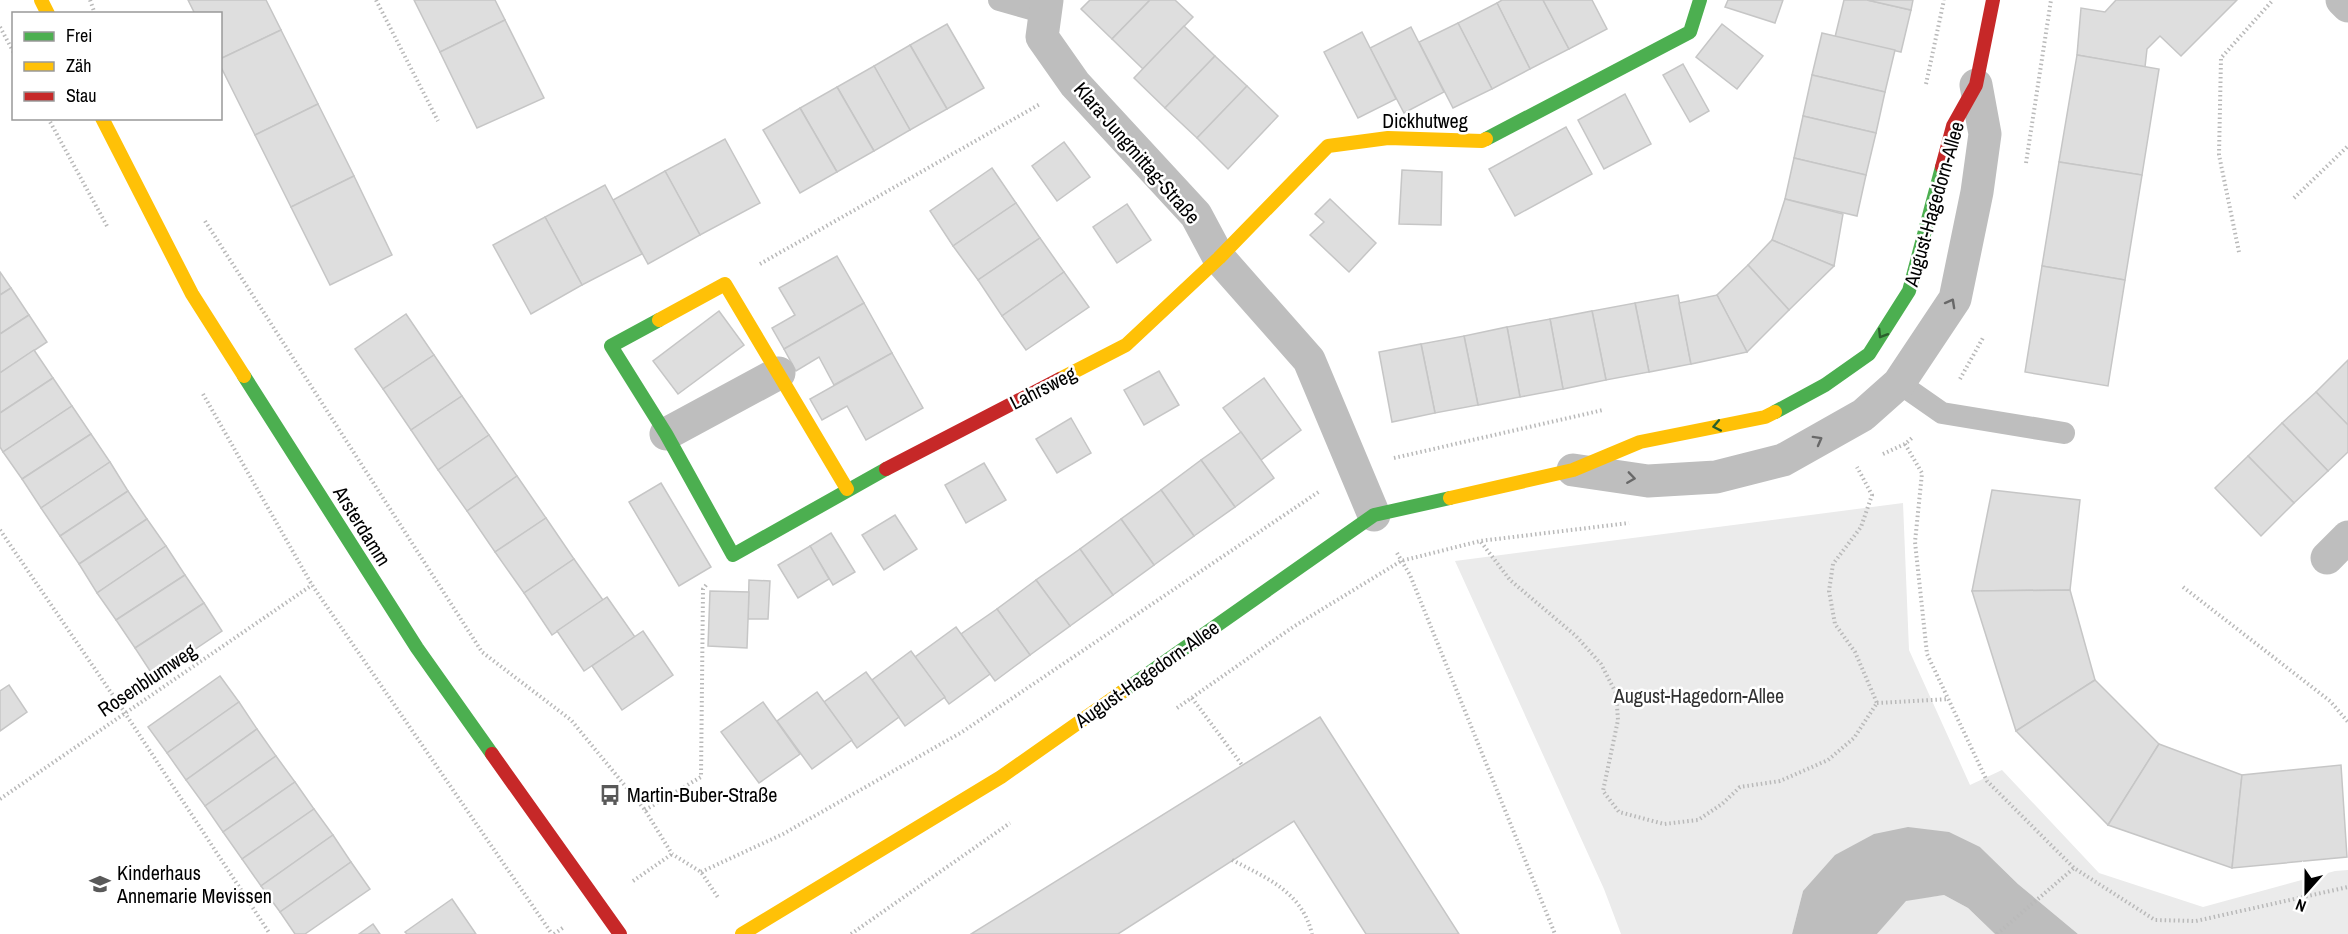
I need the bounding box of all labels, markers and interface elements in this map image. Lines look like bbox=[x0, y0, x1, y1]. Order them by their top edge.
legend bbox=[12, 12, 222, 120]
text: Frei bbox=[66, 23, 92, 48]
text: Zäh bbox=[66, 53, 91, 78]
street label: Klara-Jungmittag-Straße bbox=[1068, 76, 1206, 229]
text: Stau bbox=[66, 83, 96, 108]
street label: Dickhutweg bbox=[1382, 107, 1468, 134]
street label: August-Hagedorn-Allee bbox=[1897, 118, 1970, 290]
one-way arrow bbox=[1944, 299, 1955, 309]
one-way arrow bbox=[1878, 327, 1889, 338]
street label: Lahrsweg bbox=[1005, 359, 1081, 416]
one-way arrow bbox=[1712, 419, 1722, 432]
one-way arrow bbox=[1812, 436, 1823, 447]
one-way arrow bbox=[1626, 472, 1636, 484]
street label: Arsterdamm bbox=[327, 480, 398, 571]
street label: August-Hagedorn-Allee bbox=[1068, 614, 1224, 734]
street label: Rosenblumweg bbox=[92, 637, 201, 722]
park label: August-Hagedorn-Allee bbox=[1613, 682, 1784, 709]
place label: Martin-Buber-Straße bbox=[627, 781, 777, 808]
bus stop icon: Martin-Buber-Straße bbox=[598, 783, 622, 807]
place label: Kinderhaus Annemarie Mevissen bbox=[116, 859, 272, 909]
north arrow bbox=[2276, 862, 2336, 922]
school or university icon: Kinderhaus Annemarie Mevissen bbox=[88, 872, 112, 896]
text: N bbox=[2292, 894, 2309, 918]

